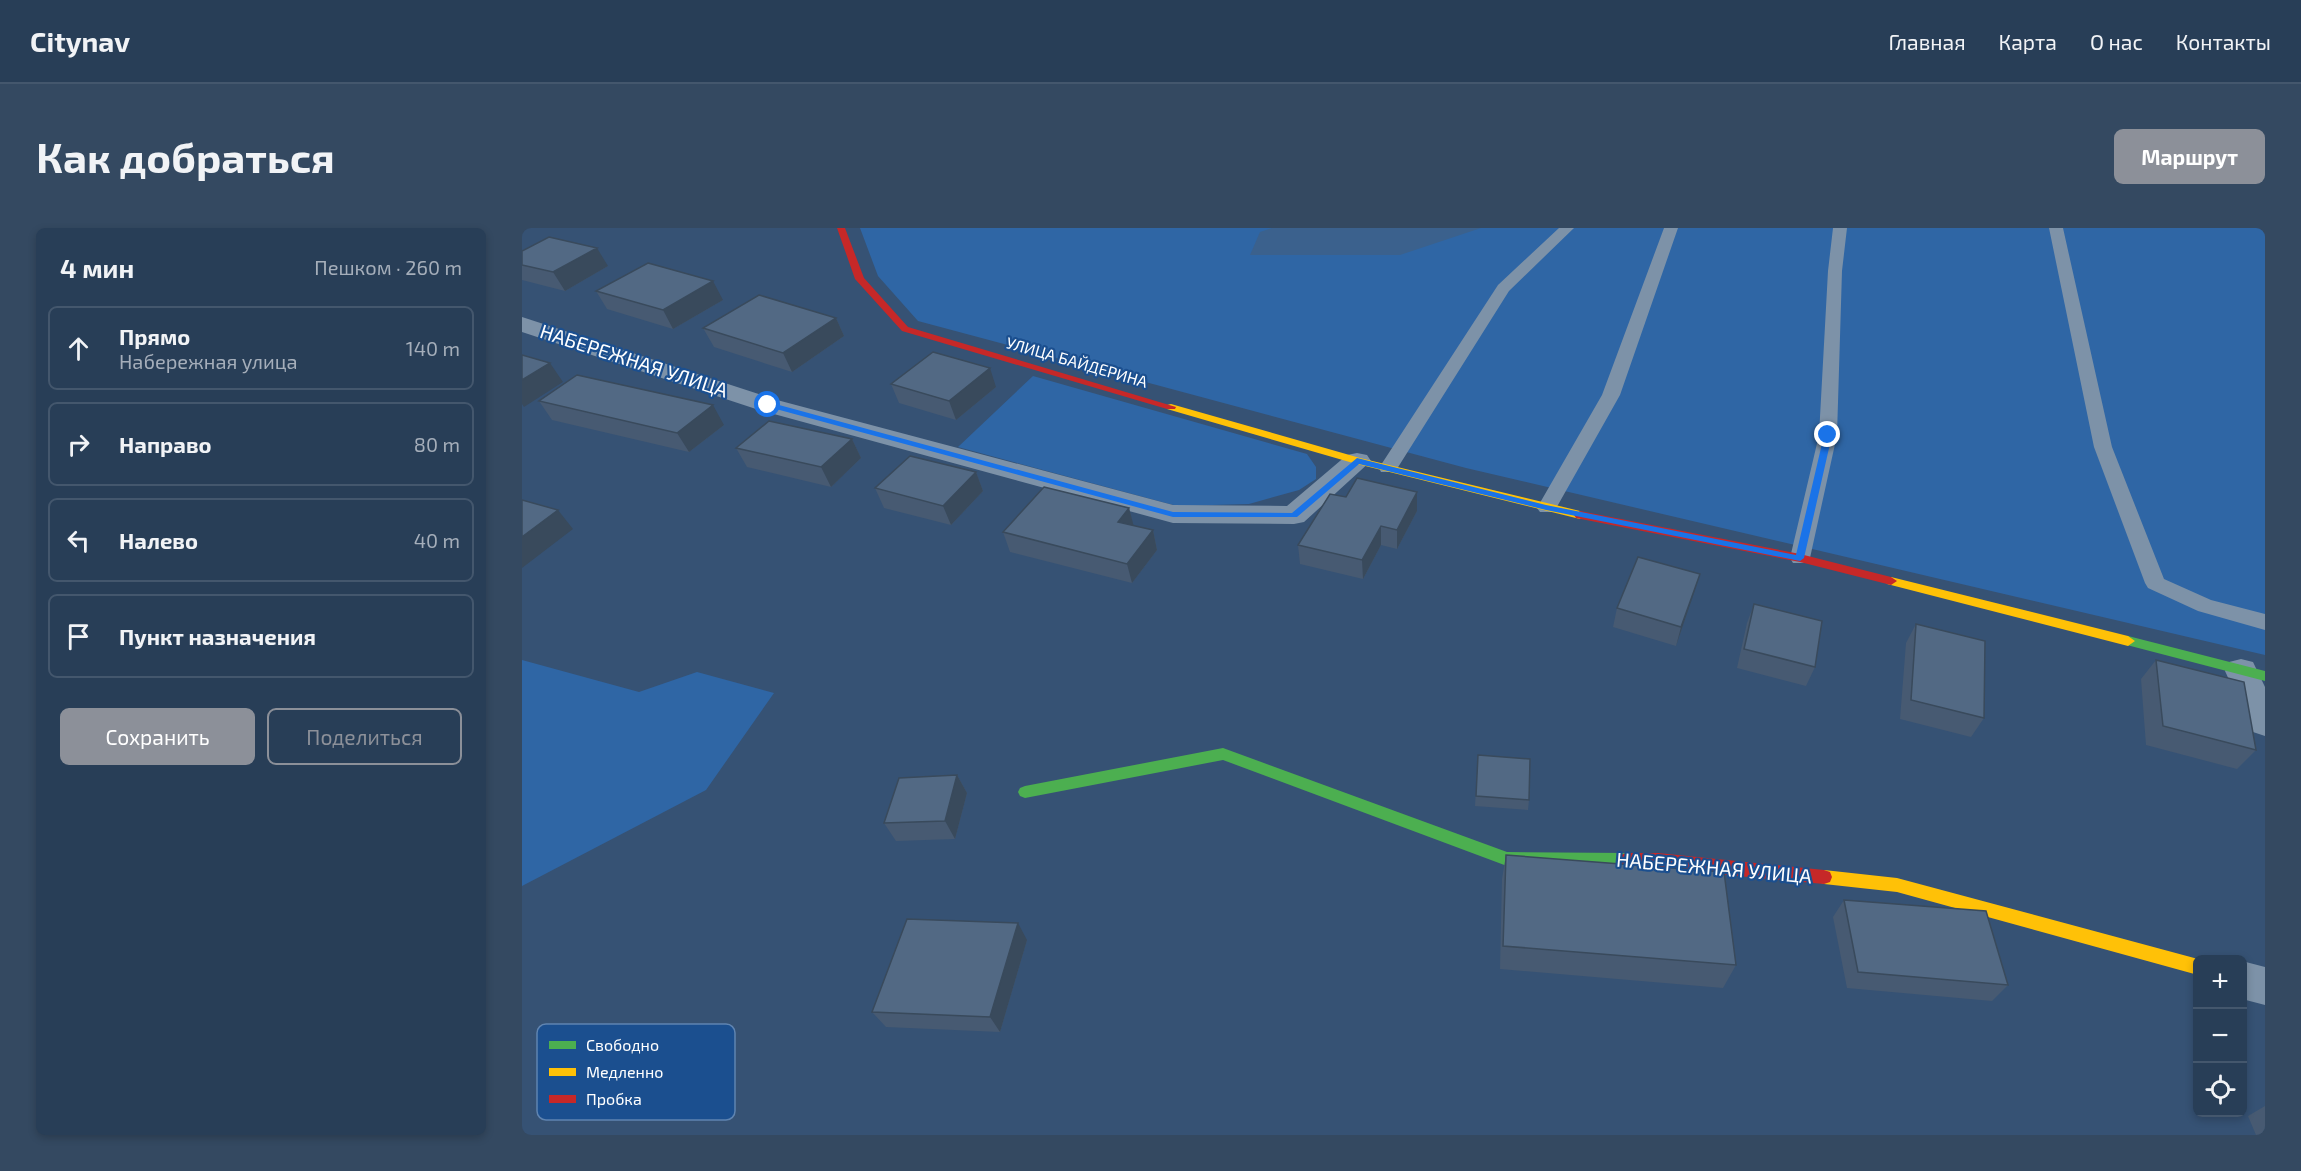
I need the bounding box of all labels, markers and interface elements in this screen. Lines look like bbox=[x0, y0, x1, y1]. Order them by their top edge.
text: Citynav bbox=[30, 24, 130, 58]
text: Главная bbox=[1889, 29, 1966, 54]
text: Карта bbox=[1999, 29, 2057, 54]
text: О нас bbox=[2090, 29, 2143, 54]
text: Контакты bbox=[2176, 29, 2271, 54]
button: Маршрут bbox=[2114, 129, 2265, 184]
text: Как добраться bbox=[36, 131, 335, 181]
text: 4 мин bbox=[60, 252, 134, 283]
text: Пешком · 260 m bbox=[314, 255, 462, 279]
street label: НАБЕРЕЖНАЯ УЛИЦА bbox=[537, 318, 732, 402]
text: Прямо bbox=[119, 323, 190, 349]
icon: ahead bbox=[62, 332, 95, 365]
street label: УЛИЦА БАЙДЕРИНА bbox=[1004, 332, 1150, 391]
text: 140 m bbox=[406, 336, 460, 360]
text: Набережная улица bbox=[119, 349, 298, 373]
route start bbox=[754, 391, 780, 417]
route end bbox=[1814, 421, 1840, 447]
icon: right bbox=[62, 428, 95, 461]
text: Направо bbox=[119, 431, 212, 457]
text: 80 m bbox=[414, 432, 460, 456]
icon: left bbox=[62, 524, 95, 557]
text: Налево bbox=[119, 527, 198, 553]
text: 40 m bbox=[414, 528, 460, 552]
icon: arrive bbox=[62, 620, 95, 653]
text: Пункт назначения bbox=[119, 623, 316, 649]
button: Сохранить bbox=[60, 708, 255, 765]
button: Поделиться bbox=[267, 708, 462, 765]
street label: НАБЕРЕЖНАЯ УЛИЦА bbox=[1615, 847, 1813, 888]
map controls bbox=[2193, 955, 2247, 1117]
button: + bbox=[2193, 955, 2247, 1009]
button: − bbox=[2193, 1009, 2247, 1063]
legend bbox=[537, 1024, 735, 1120]
text: Свободно bbox=[586, 1035, 659, 1054]
text: Медленно bbox=[586, 1062, 663, 1081]
button: locate bbox=[2193, 1063, 2247, 1117]
text: Пробка bbox=[586, 1089, 642, 1108]

